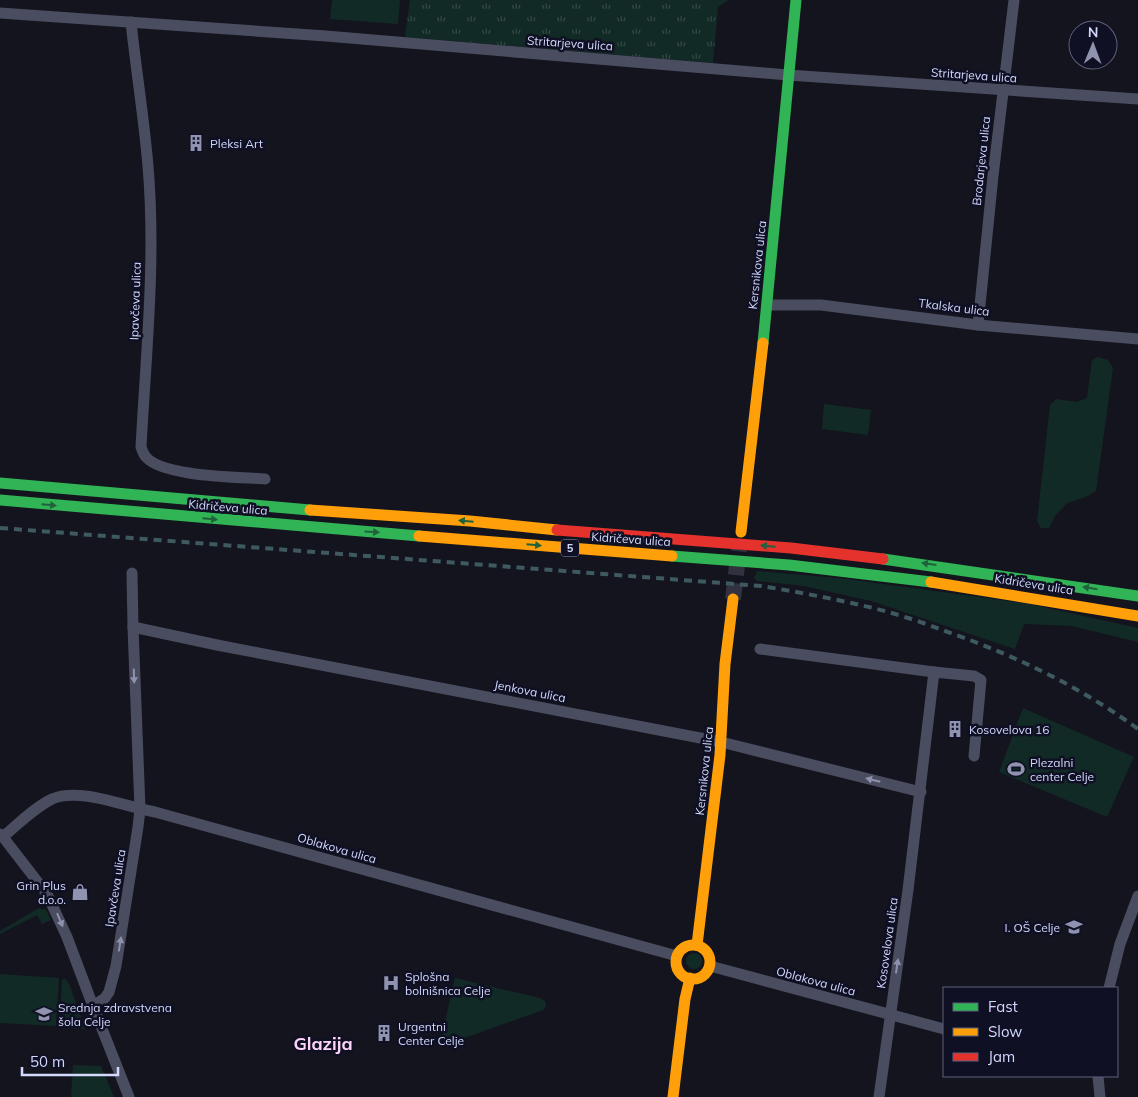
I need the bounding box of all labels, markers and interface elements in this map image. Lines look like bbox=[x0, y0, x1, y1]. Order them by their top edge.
north arrow bbox=[1068, 20, 1118, 70]
text: N bbox=[1088, 23, 1099, 41]
street label: Stritarjeva ulica bbox=[526, 33, 614, 53]
street label: Stritarjeva ulica bbox=[930, 65, 1018, 85]
street label: Brodarjeva ulica bbox=[969, 116, 993, 206]
building icon: Pleksi Art bbox=[186, 133, 206, 153]
place label: Pleksi Art bbox=[210, 136, 263, 151]
street label: Kersnikova ulica bbox=[745, 220, 769, 310]
street label: Ipavčeva ulica bbox=[126, 262, 144, 340]
street label: Tkalska ulica bbox=[918, 295, 990, 319]
street label: Kidričeva ulica bbox=[188, 496, 268, 518]
one-way arrow bbox=[41, 501, 57, 509]
one-way arrow bbox=[203, 515, 219, 523]
one-way arrow bbox=[458, 517, 474, 525]
one-way arrow bbox=[365, 528, 381, 536]
street label: Kidričeva ulica bbox=[591, 529, 671, 549]
road number: 5 bbox=[561, 540, 579, 556]
one-way arrow bbox=[527, 541, 543, 549]
one-way arrow bbox=[759, 542, 775, 550]
one-way arrow bbox=[921, 560, 937, 568]
street label: Kidričeva ulica bbox=[994, 570, 1074, 598]
one-way arrow bbox=[1082, 584, 1098, 592]
one-way arrow bbox=[131, 668, 139, 684]
street label: Jenkova ulica bbox=[493, 677, 567, 705]
building icon: Kosovelova 16 bbox=[945, 719, 965, 739]
place label: Kosovelova 16 bbox=[969, 722, 1049, 737]
street label: Kersnikova ulica bbox=[692, 726, 716, 816]
place label: Plezalni center Celje bbox=[1030, 755, 1094, 784]
sports icon: Plezalni center Celje bbox=[1006, 759, 1026, 779]
one-way arrow bbox=[866, 776, 881, 784]
street label: Oblakova ulica bbox=[296, 830, 378, 866]
street label: Ipavčeva ulica bbox=[101, 848, 129, 928]
place label: Grin Plus d.o.o. bbox=[16, 878, 66, 907]
shop icon: Grin Plus d.o.o. bbox=[70, 882, 90, 902]
street label: Kosovelova ulica bbox=[873, 897, 901, 989]
one-way arrow bbox=[56, 913, 64, 927]
school or university icon: I. OŠ Celje bbox=[1064, 917, 1084, 937]
place label: I. OŠ Celje bbox=[1005, 920, 1060, 935]
one-way arrow bbox=[116, 935, 124, 951]
one-way arrow bbox=[894, 958, 902, 974]
street label: Oblakova ulica bbox=[775, 963, 857, 999]
place label: Splošna bolnišnica Celje bbox=[405, 969, 490, 998]
hospital icon: Splošna bolnišnica Celje bbox=[381, 973, 401, 993]
legend bbox=[943, 987, 1118, 1077]
text: Fast bbox=[988, 997, 1018, 1016]
place label: Srednja zdravstvena šola Celje bbox=[58, 1000, 172, 1029]
school or university icon: Srednja zdravstvena šola Celje bbox=[34, 1004, 54, 1024]
place label: Urgentni Center Celje bbox=[398, 1019, 464, 1048]
text: Slow bbox=[988, 1022, 1022, 1041]
building icon: Urgentni Center Celje bbox=[374, 1023, 394, 1043]
district label: Glazija bbox=[293, 1032, 353, 1055]
scale bar bbox=[22, 1044, 119, 1076]
text: Jam bbox=[988, 1047, 1015, 1066]
text: 50 m bbox=[30, 1052, 65, 1071]

